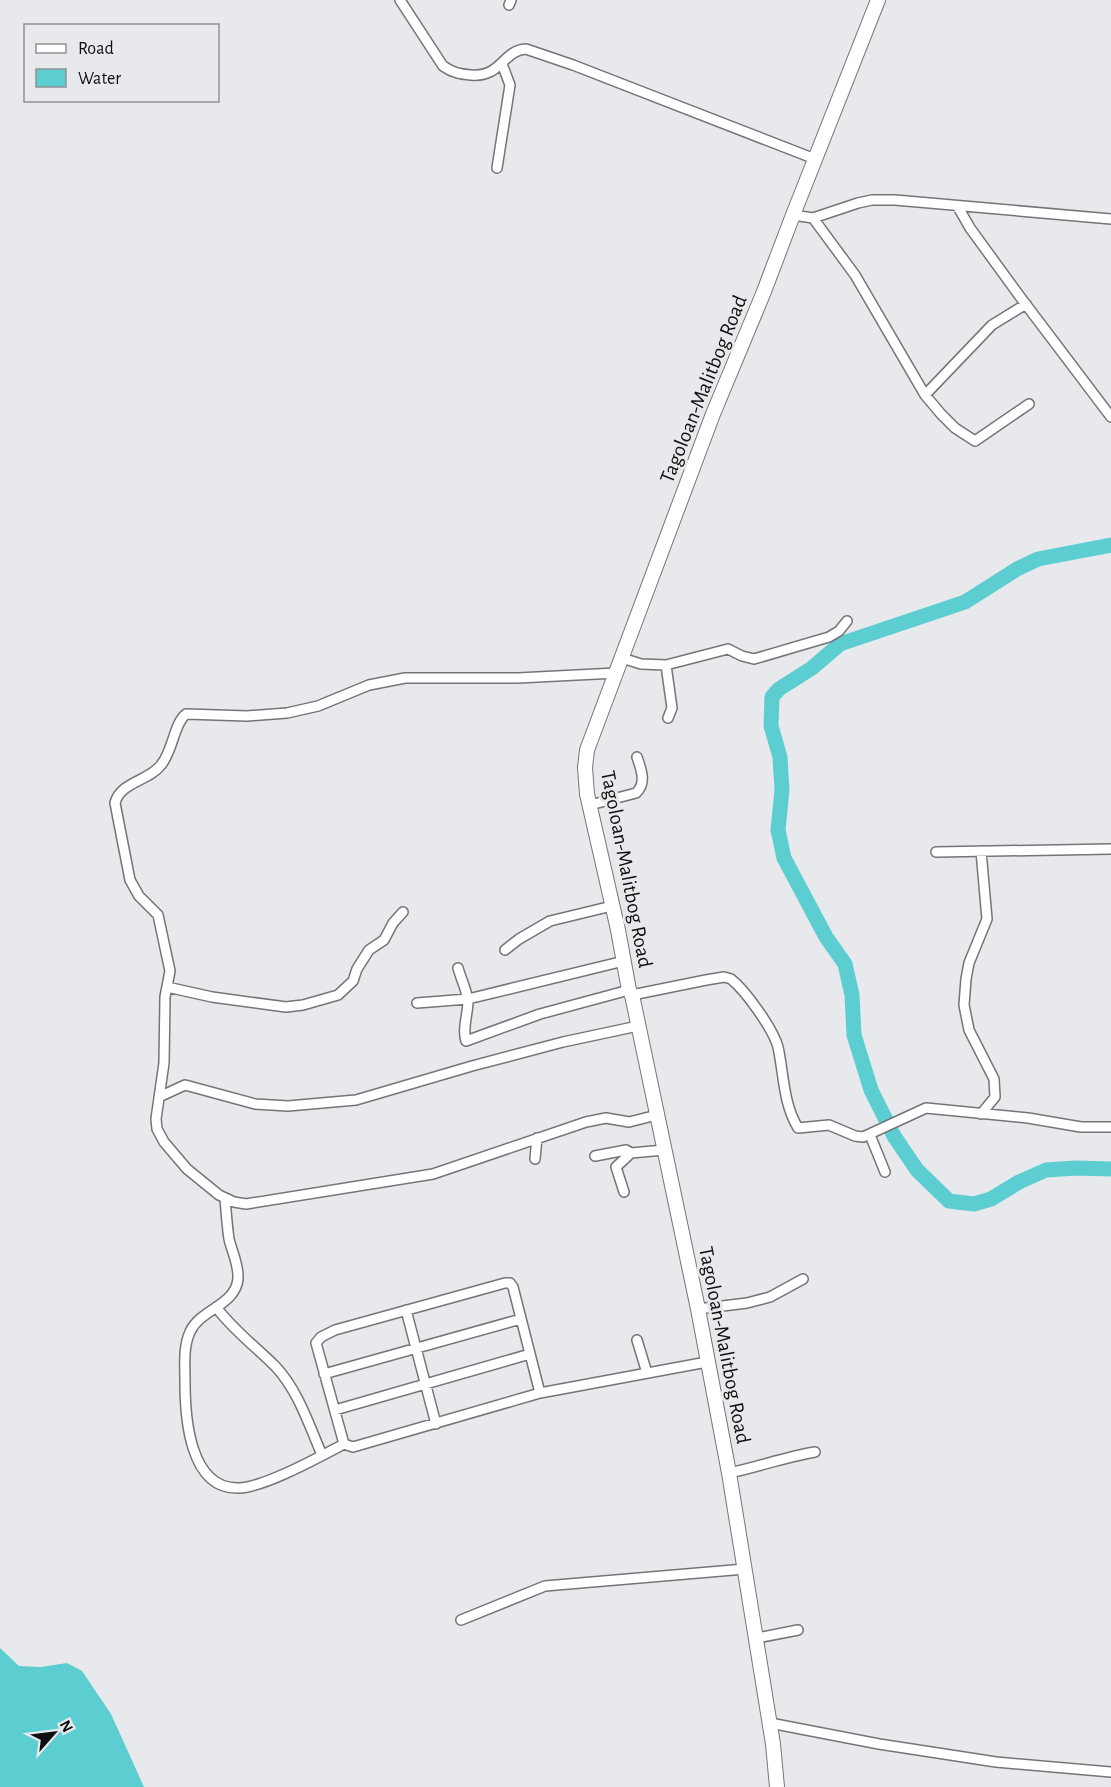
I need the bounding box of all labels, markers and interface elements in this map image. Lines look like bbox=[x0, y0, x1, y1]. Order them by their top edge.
legend bbox=[24, 24, 219, 102]
text: Road bbox=[78, 40, 114, 58]
text: Water bbox=[78, 70, 121, 88]
street label: Tagoloan-Malitbog Road bbox=[656, 292, 751, 486]
street label: Tagoloan-Malitbog Road bbox=[597, 769, 656, 970]
street label: Tagoloan-Malitbog Road bbox=[695, 1245, 754, 1446]
north arrow bbox=[24, 1703, 84, 1763]
text: N bbox=[57, 1718, 76, 1735]

